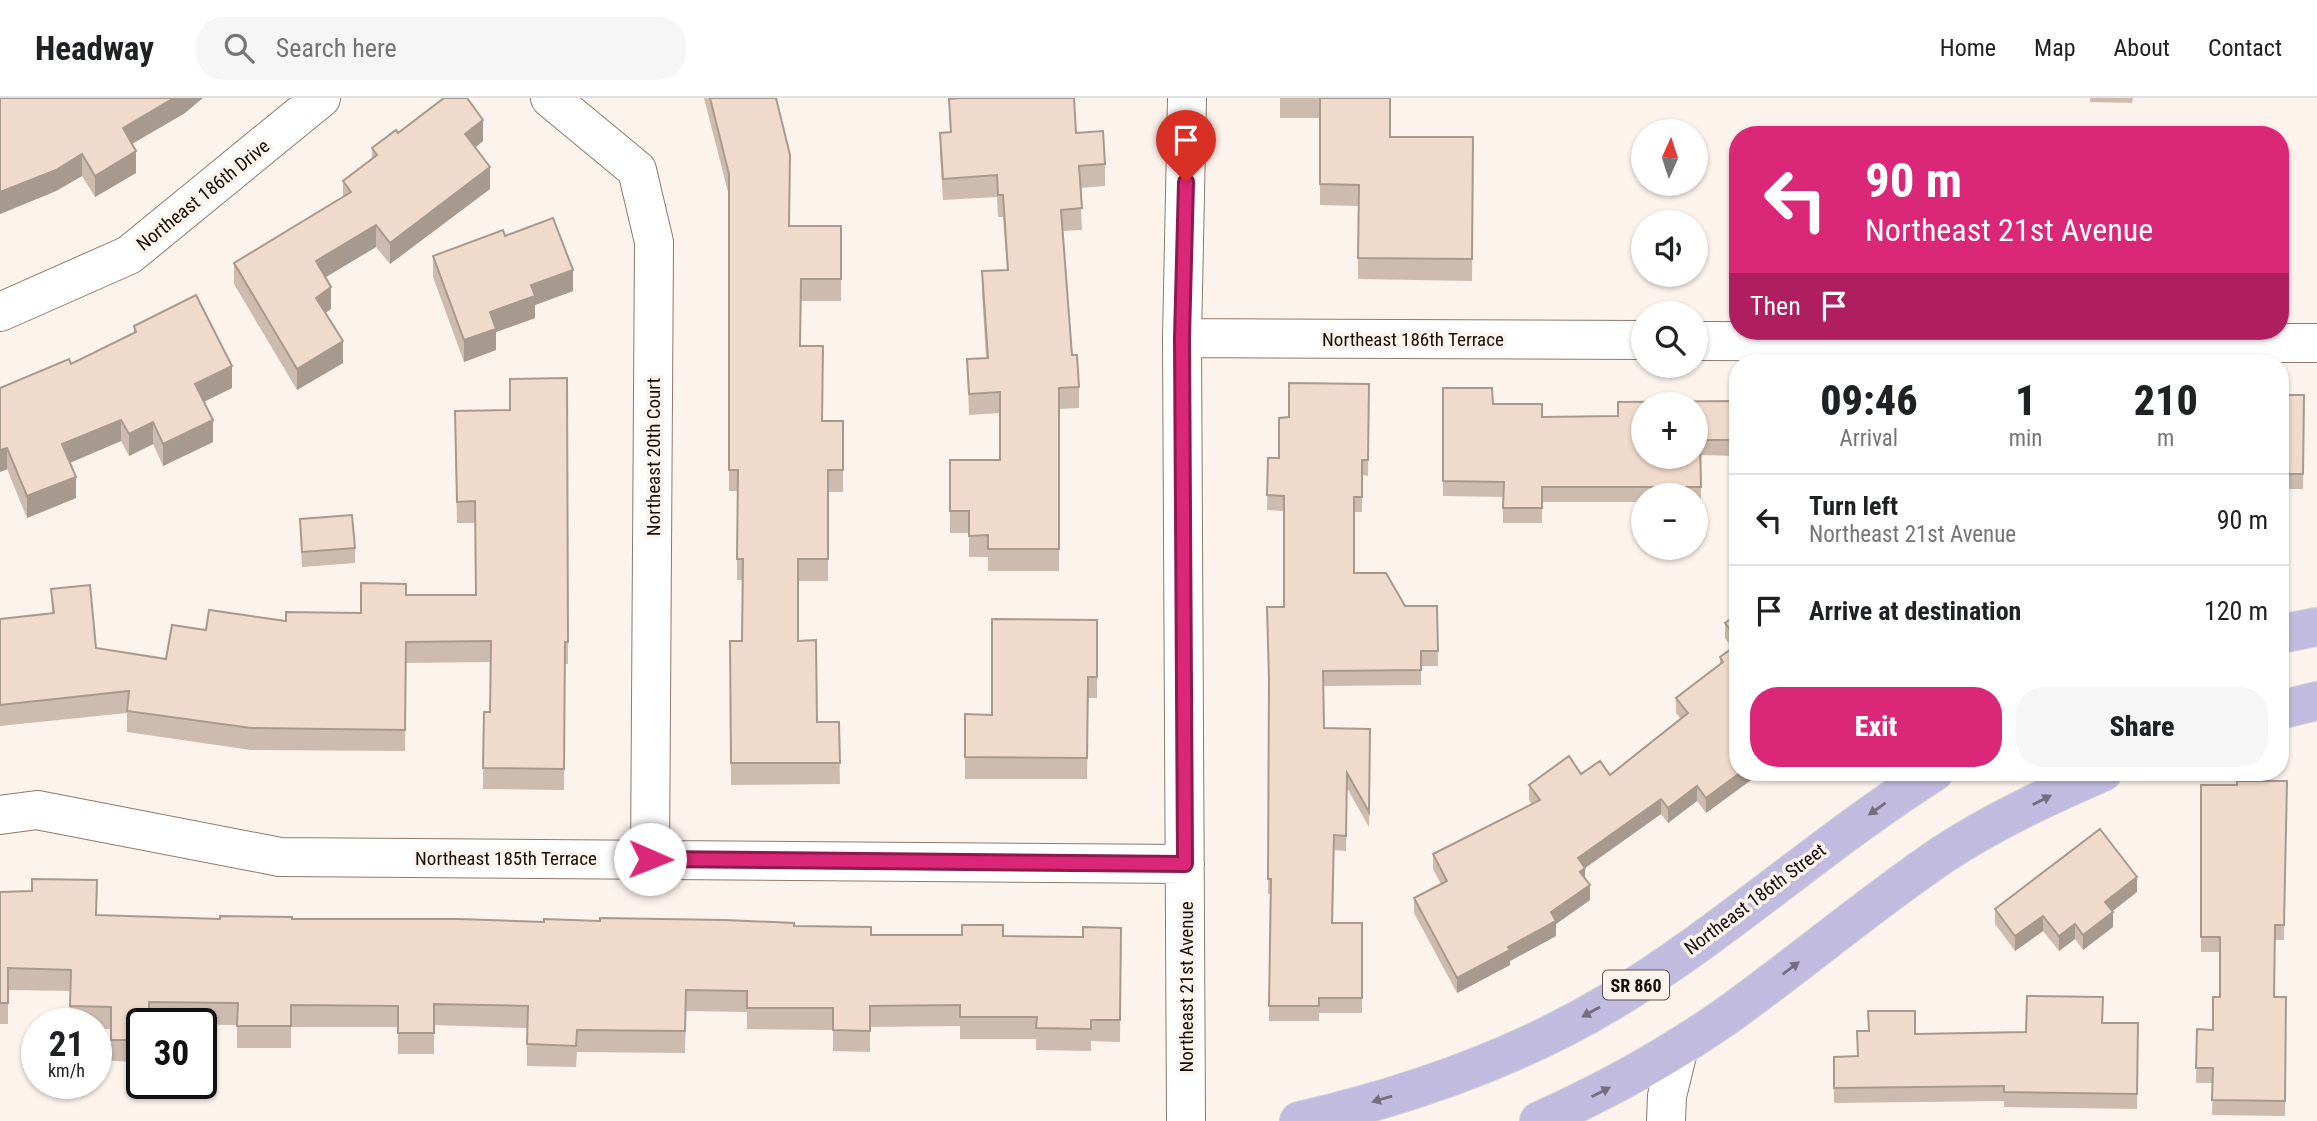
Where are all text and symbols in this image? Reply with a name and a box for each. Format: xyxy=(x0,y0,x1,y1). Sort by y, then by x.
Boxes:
search box xyxy=(196,17,686,80)
text: Headway xyxy=(35,29,154,68)
icon: search xyxy=(220,29,258,67)
text: Search here xyxy=(276,33,397,63)
text: Home xyxy=(1940,34,1996,62)
text: Map xyxy=(2034,34,2076,62)
text: About xyxy=(2114,34,2170,62)
text: Contact xyxy=(2208,34,2282,62)
pin xyxy=(1156,110,1216,182)
north arrow xyxy=(1631,119,1708,196)
map controls xyxy=(1631,119,1708,560)
icon: arrive xyxy=(1167,121,1205,159)
street label: Northeast 186th Drive xyxy=(132,134,274,256)
text: 90 m xyxy=(1865,152,1962,209)
icon: left xyxy=(1750,154,1841,245)
button: sound xyxy=(1631,210,1708,287)
text: Northeast 21st Avenue xyxy=(1865,211,2153,249)
icon: arrive xyxy=(1815,287,1853,325)
text: Then xyxy=(1750,291,1801,321)
button: search xyxy=(1631,301,1708,378)
street label: Northeast 186th Terrace xyxy=(1322,328,1504,351)
text: 09:46 xyxy=(1820,376,1917,425)
text: 1 xyxy=(2015,376,2036,425)
text: 210 xyxy=(2134,376,2198,425)
street label: Northeast 20th Court xyxy=(642,378,665,536)
button: + xyxy=(1631,392,1708,469)
text: Arrival xyxy=(1840,425,1898,452)
text: min xyxy=(2009,425,2042,452)
text: m xyxy=(2157,425,2174,452)
button: − xyxy=(1631,483,1708,560)
text: Turn left xyxy=(1809,491,1898,521)
icon: left xyxy=(1750,501,1788,539)
text: 90 m xyxy=(2217,505,2268,535)
text: Northeast 21st Avenue xyxy=(1809,521,2016,548)
icon: arrive xyxy=(1750,592,1788,630)
text: Arrive at destination xyxy=(1809,596,2021,626)
text: 120 m xyxy=(2204,596,2268,626)
button: Exit xyxy=(1750,687,2002,767)
button: Share xyxy=(2016,687,2268,767)
one-way arrow xyxy=(2032,794,2051,806)
one-way arrow xyxy=(1868,802,1886,816)
position arrow xyxy=(613,822,687,896)
street label: Northeast 186th Street xyxy=(1680,838,1830,960)
street label: Northeast 185th Terrace xyxy=(415,847,597,870)
street label: Northeast 21st Avenue xyxy=(1175,901,1198,1073)
one-way arrow xyxy=(1782,961,1800,975)
road number: SR 860 xyxy=(1603,970,1669,1000)
one-way arrow xyxy=(1582,1006,1601,1018)
speed limit sign: 30 xyxy=(126,1008,217,1099)
text: 21 xyxy=(49,1024,84,1065)
text: km/h xyxy=(48,1060,85,1081)
one-way arrow xyxy=(1591,1086,1611,1097)
one-way arrow xyxy=(1371,1095,1392,1105)

